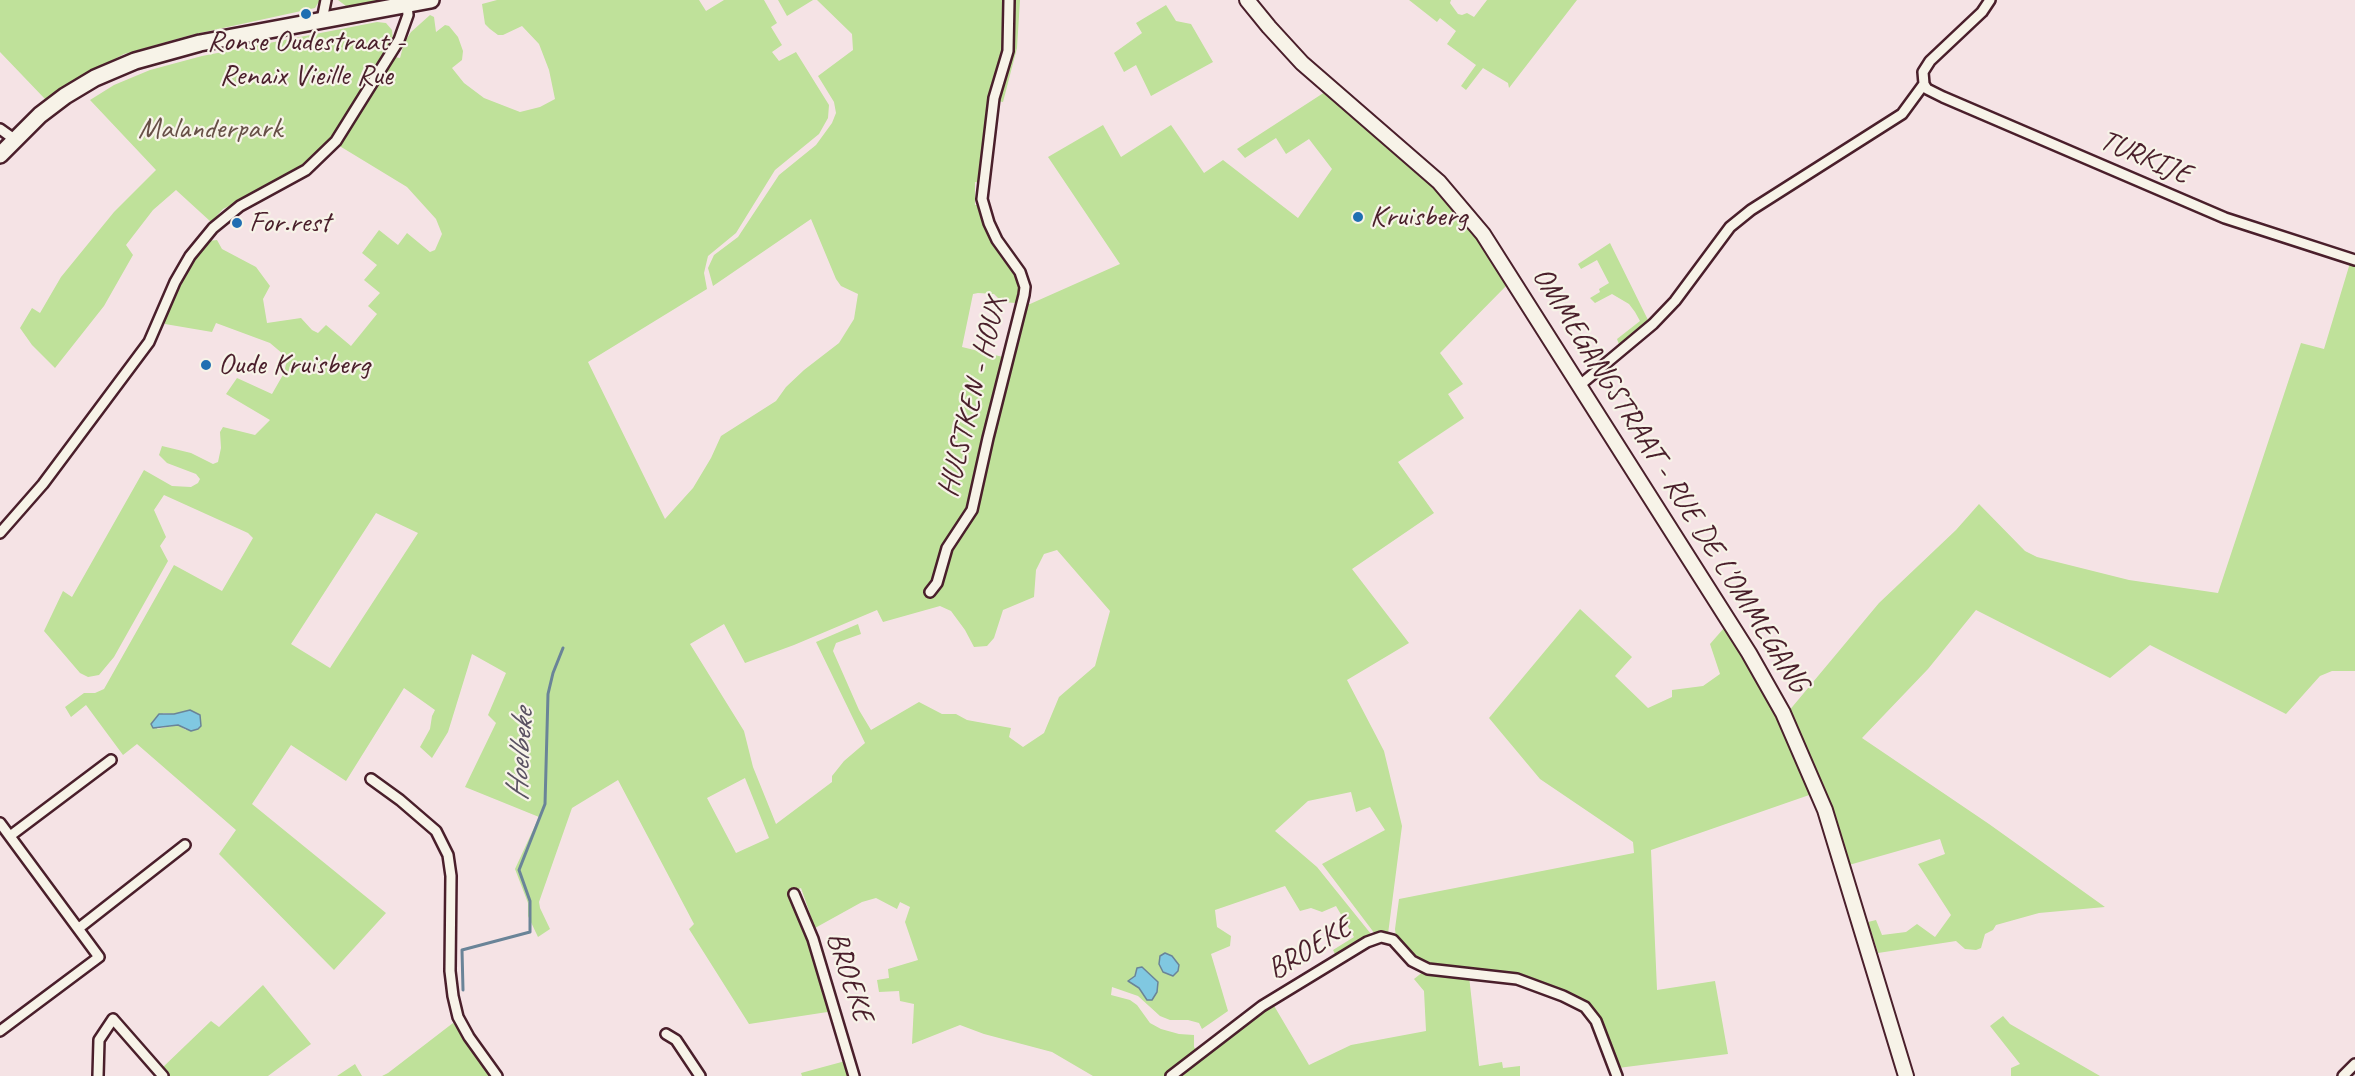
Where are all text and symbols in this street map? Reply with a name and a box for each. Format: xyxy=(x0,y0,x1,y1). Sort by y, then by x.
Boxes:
marker: Ronse Oudestraat - Renaix Vieille Rue xyxy=(299,7,313,21)
place label: Ronse Oudestraat - Renaix Vieille Rue xyxy=(207,24,405,94)
park label: Malanderpark xyxy=(138,111,282,147)
street label: TURKIJE xyxy=(2094,123,2196,193)
place label: Kruisberg xyxy=(1370,199,1467,235)
place label: For.rest xyxy=(249,205,330,241)
marker: Kruisberg xyxy=(1351,210,1365,224)
marker: For.rest xyxy=(230,216,244,230)
street label: OMMEGANGSTRAAT - RUE DE L'OMMEGANG xyxy=(1524,261,1816,699)
street label: HULSTKEN - HOUX xyxy=(931,293,1015,501)
place label: Oude Kruisberg xyxy=(218,347,370,383)
marker: Oude Kruisberg xyxy=(199,358,213,372)
water label: Hoelbeke xyxy=(499,708,543,802)
street label: BROEKE xyxy=(1261,910,1359,988)
street label: BROEKE xyxy=(818,928,880,1026)

